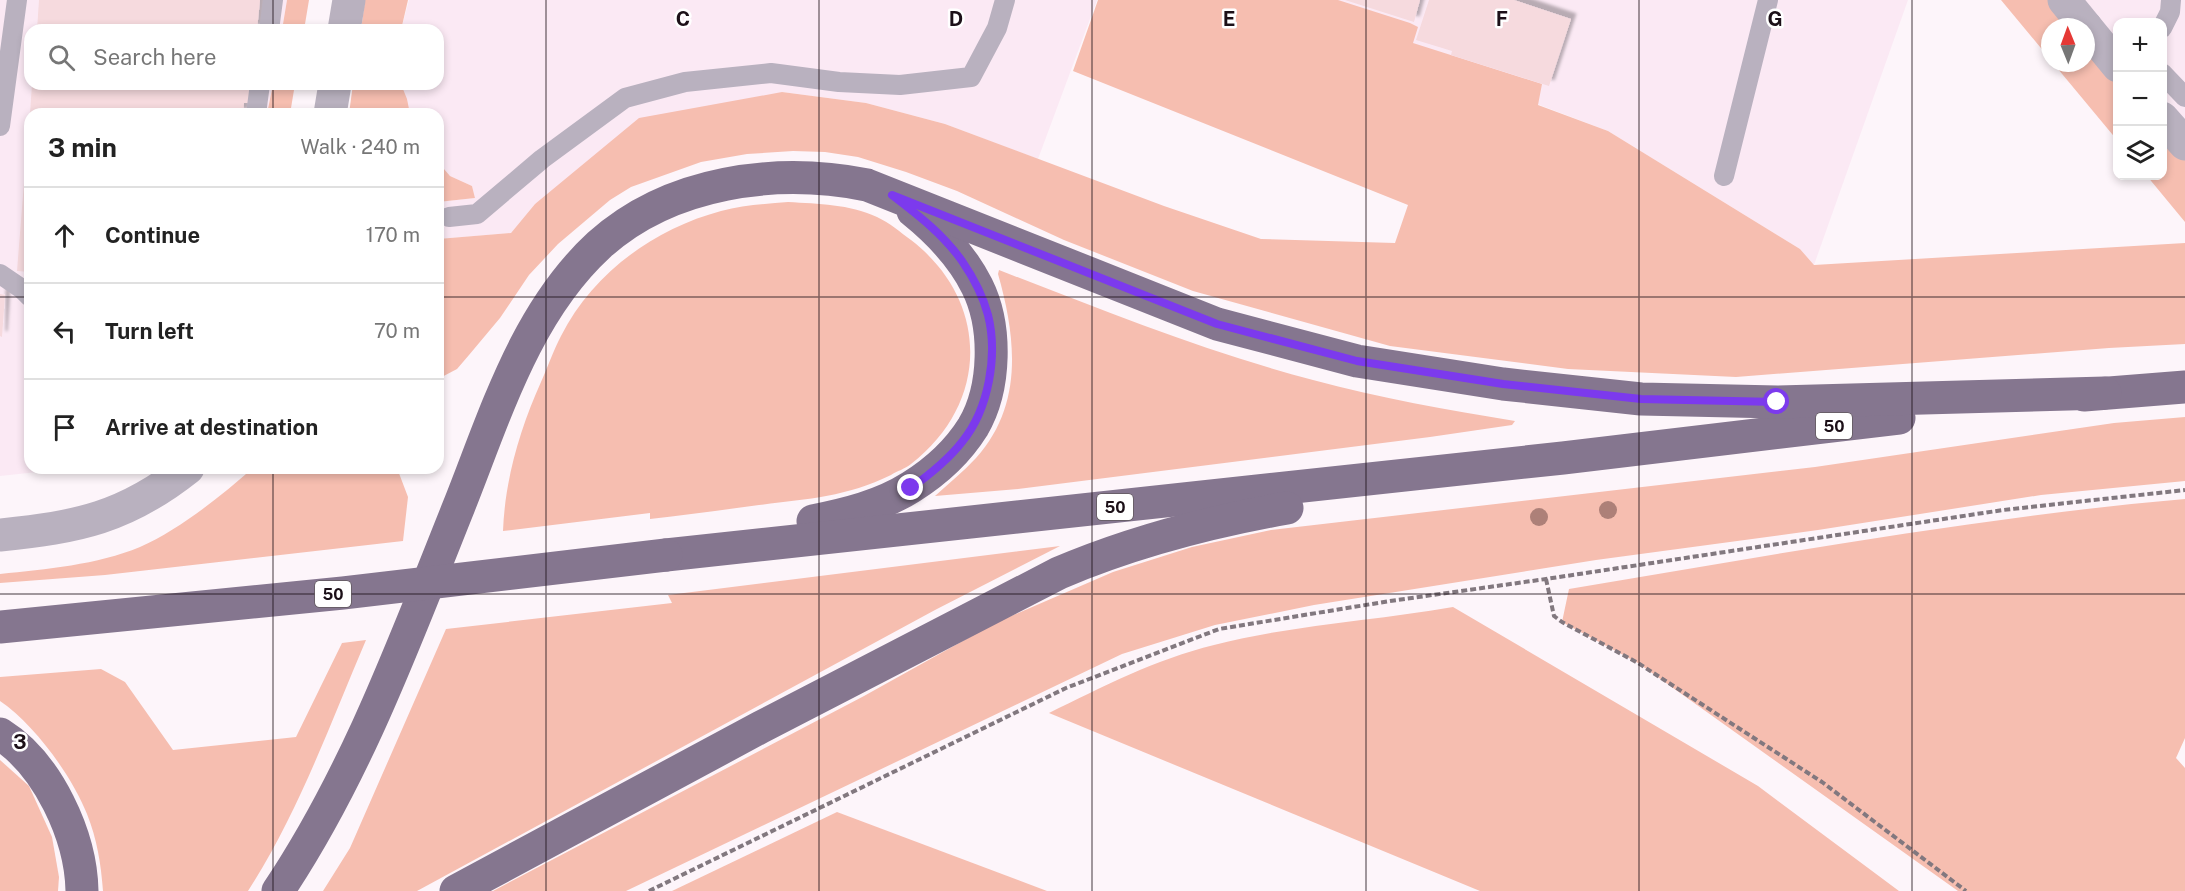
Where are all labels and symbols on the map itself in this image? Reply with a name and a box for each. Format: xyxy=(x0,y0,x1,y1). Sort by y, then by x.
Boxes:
text: C xyxy=(676,7,690,31)
text: D xyxy=(949,7,963,31)
text: E xyxy=(1223,7,1235,31)
text: F xyxy=(1496,7,1508,31)
text: G xyxy=(1767,7,1783,31)
north arrow xyxy=(2041,18,2095,72)
route start xyxy=(1763,388,1789,414)
road number: 50 xyxy=(1816,413,1852,439)
route end xyxy=(897,474,923,500)
road number: 50 xyxy=(1097,494,1133,520)
road number: 50 xyxy=(315,581,351,607)
text: 3 xyxy=(13,730,27,754)

